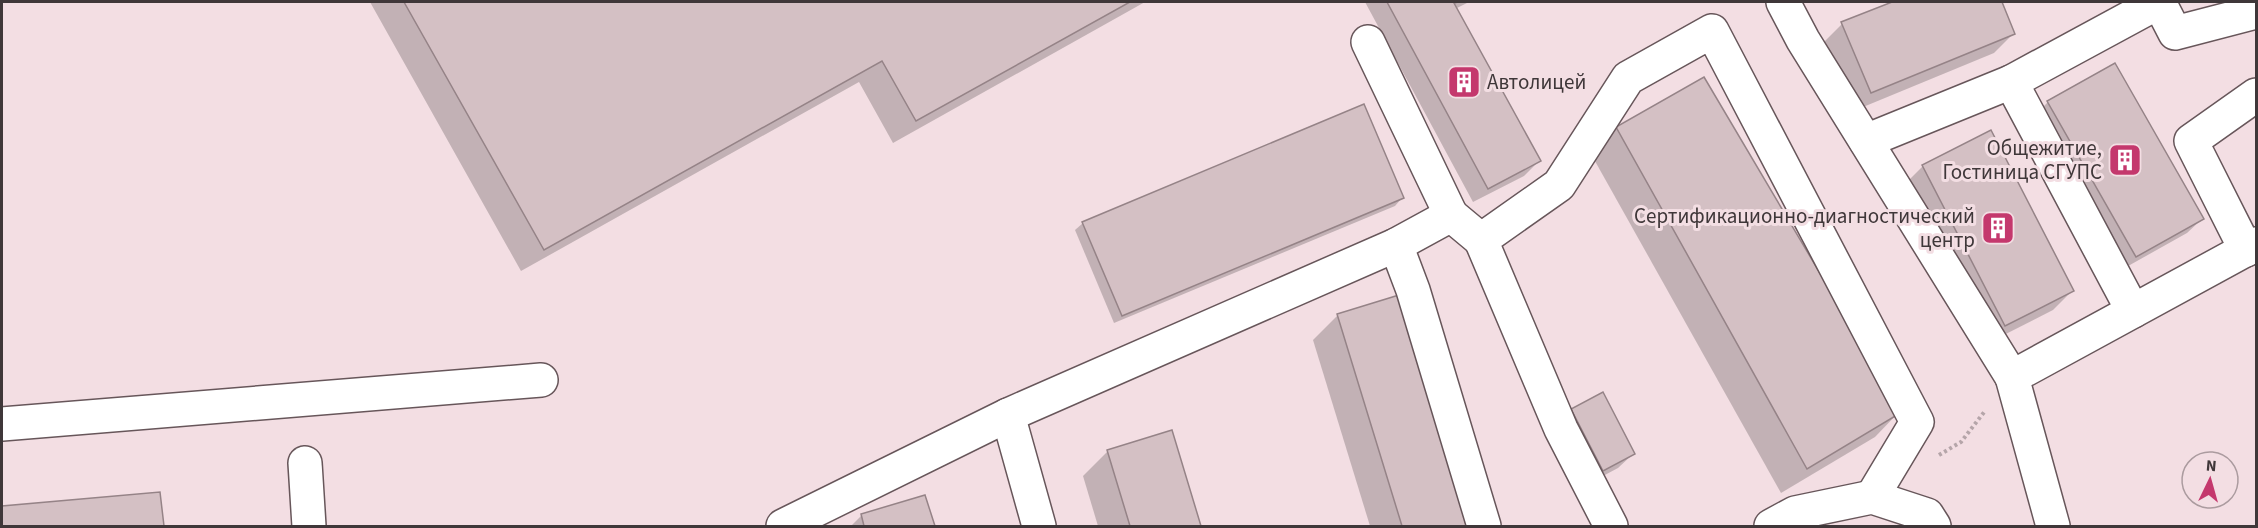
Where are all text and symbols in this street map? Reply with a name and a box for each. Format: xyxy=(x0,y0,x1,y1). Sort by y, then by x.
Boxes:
building icon: Автолицей xyxy=(1446,64,1482,100)
place label: Автолицей xyxy=(1487,67,1586,97)
place label: Общежитие, Гостиница СГУПС xyxy=(1942,133,2102,187)
building icon: Общежитие, Гостиница СГУПС xyxy=(2107,142,2143,178)
place label: Сертификационно-диагностический центр xyxy=(1634,201,1975,255)
building icon: Сертификационно-диагностический центр xyxy=(1980,210,2016,246)
north arrow xyxy=(2180,450,2240,510)
text: N xyxy=(2205,455,2217,477)

